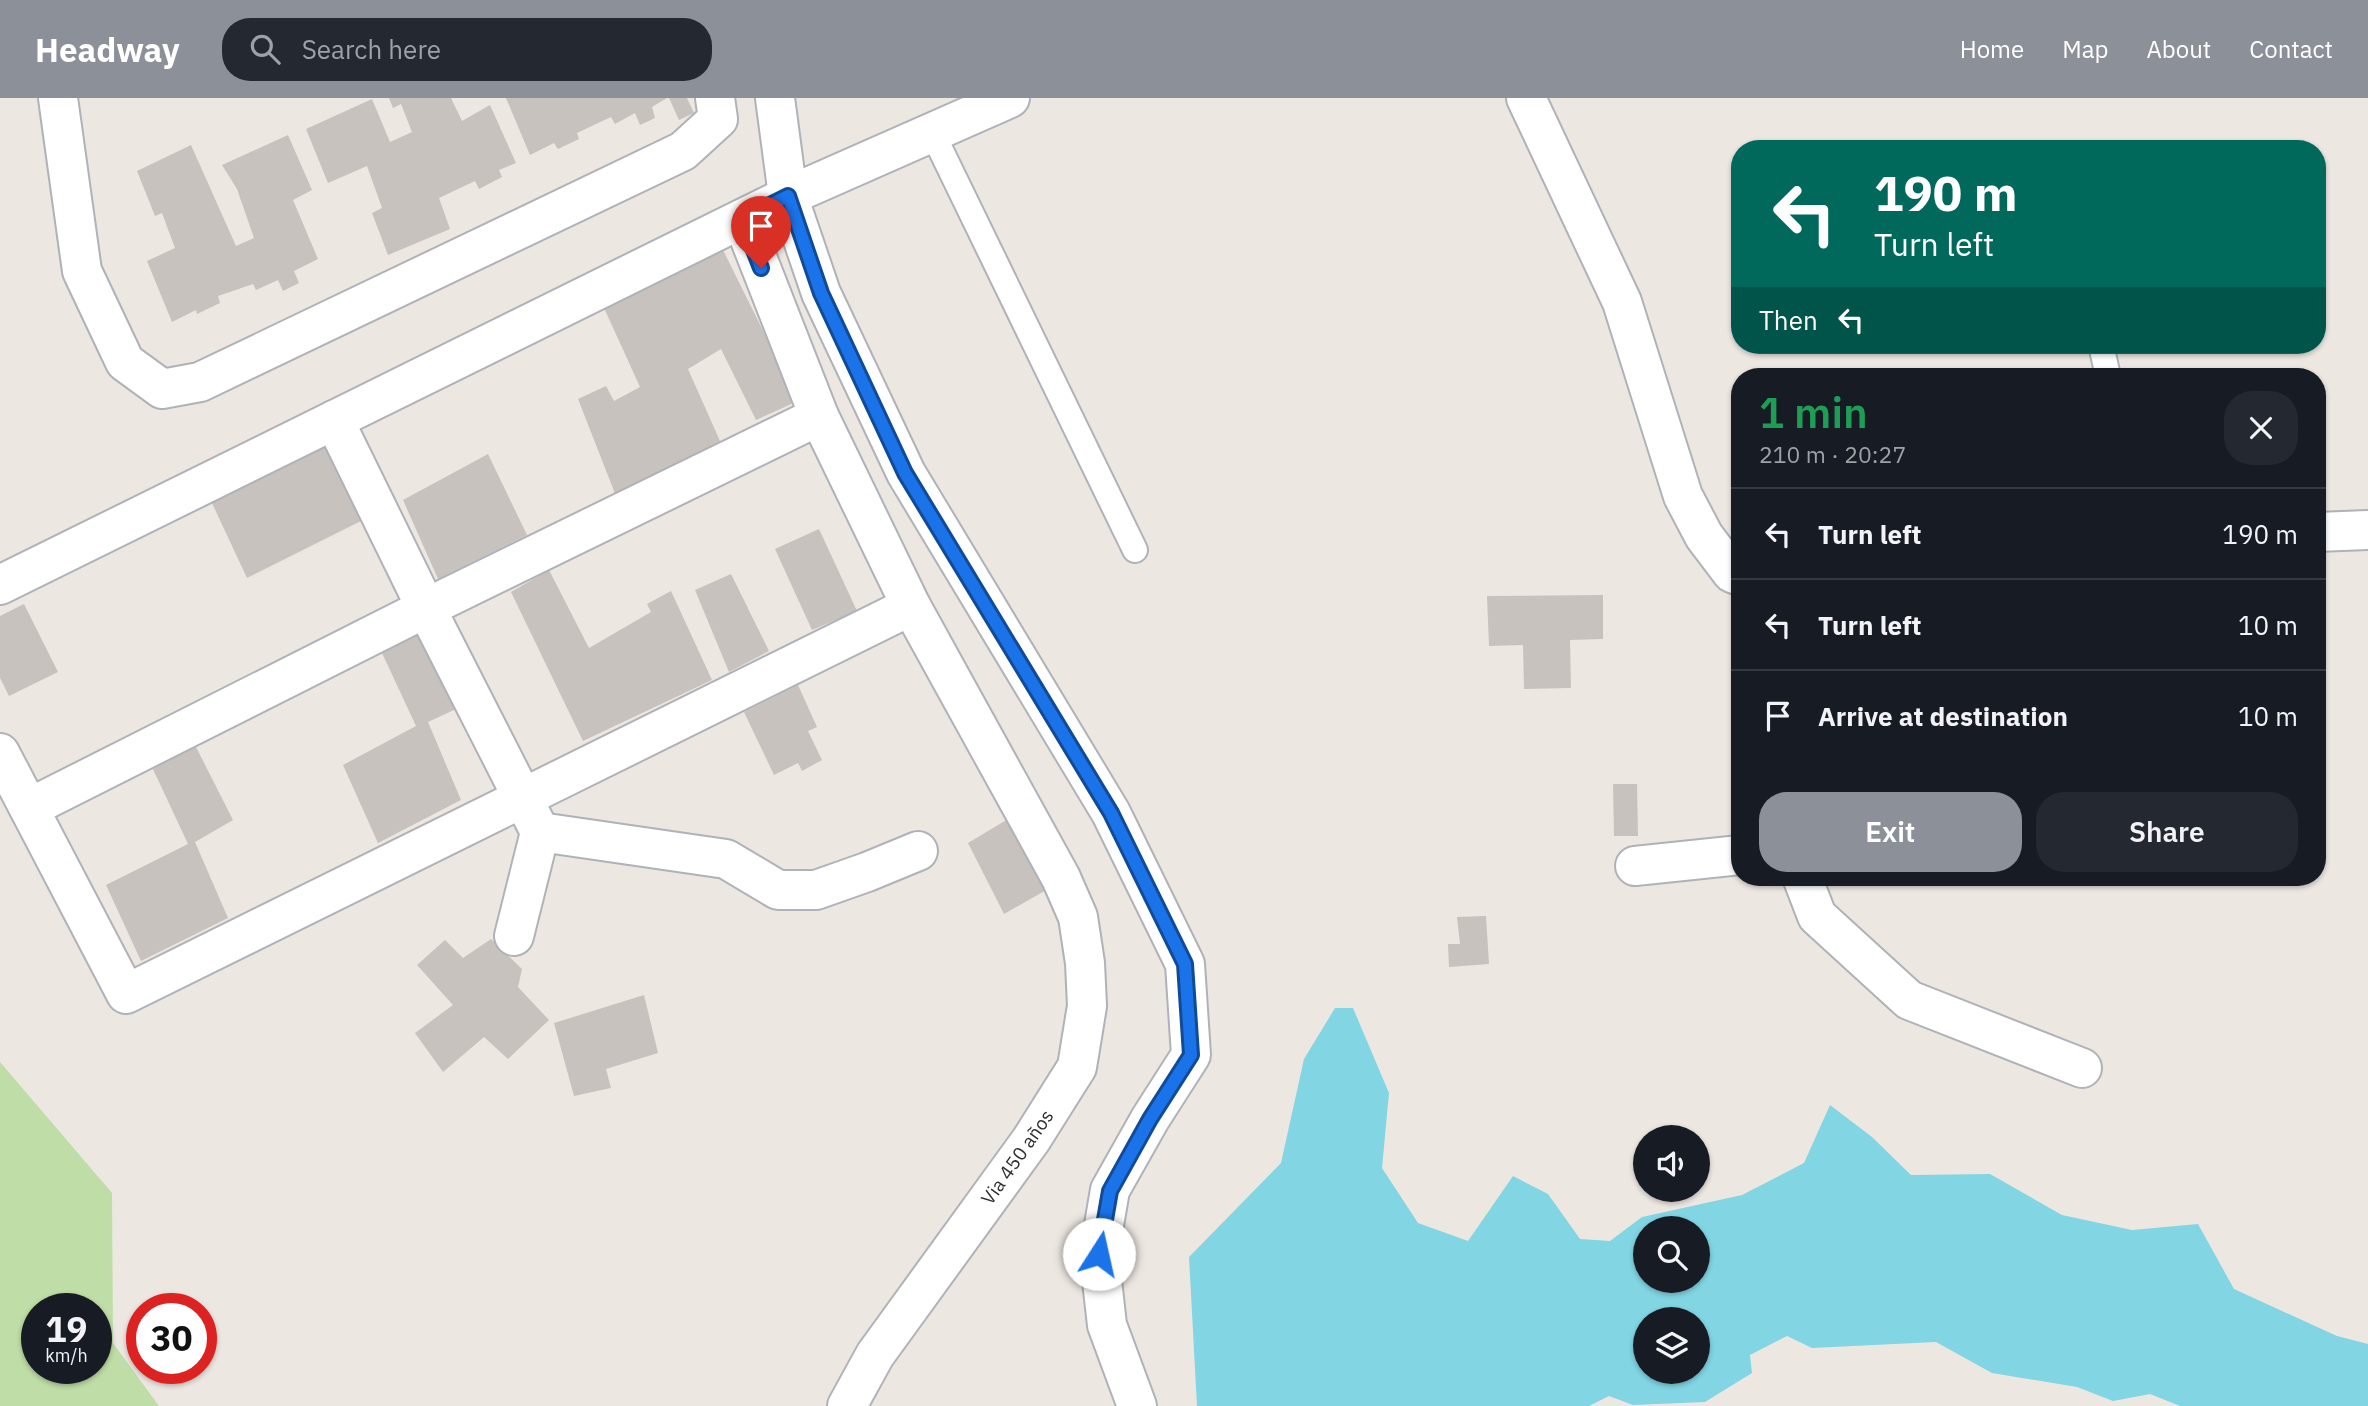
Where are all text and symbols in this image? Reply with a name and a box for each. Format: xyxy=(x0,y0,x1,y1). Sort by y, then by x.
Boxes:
search box xyxy=(222,18,712,81)
text: Headway xyxy=(35,28,180,71)
icon: search xyxy=(246,30,284,68)
text: Search here xyxy=(302,32,441,66)
text: Home xyxy=(1960,33,2024,65)
text: Map xyxy=(2062,33,2108,65)
text: About xyxy=(2146,33,2211,65)
text: Contact xyxy=(2249,33,2333,65)
text: 190 m xyxy=(1874,161,2018,224)
icon: left xyxy=(1759,168,1850,259)
pin xyxy=(731,196,791,268)
icon: arrive xyxy=(742,207,780,245)
text: Turn left xyxy=(1874,223,1994,265)
icon: left xyxy=(1832,301,1870,339)
text: Then xyxy=(1759,303,1818,337)
text: 1 min xyxy=(1759,385,1868,440)
button: close xyxy=(2224,391,2298,465)
text: 210 m · 20:27 xyxy=(1759,439,1906,469)
icon: left xyxy=(1759,515,1797,553)
text: Turn left xyxy=(1818,517,1921,551)
text: 190 m xyxy=(2222,517,2298,551)
icon: left xyxy=(1759,606,1797,644)
text: Turn left xyxy=(1818,608,1921,642)
text: 10 m xyxy=(2238,608,2298,642)
icon: arrive xyxy=(1759,697,1797,735)
text: Arrive at destination xyxy=(1818,699,2068,733)
text: 10 m xyxy=(2238,699,2298,733)
button: Exit xyxy=(1759,792,2022,872)
button: Share xyxy=(2036,792,2298,872)
street label: Via 450 años xyxy=(975,1105,1059,1209)
map controls xyxy=(1633,1125,1710,1384)
button: sound xyxy=(1633,1125,1710,1202)
button: search xyxy=(1633,1216,1710,1293)
position arrow xyxy=(1062,1217,1136,1291)
speed limit sign: 30 xyxy=(126,1293,217,1384)
text: 19 xyxy=(45,1306,88,1352)
button: layers xyxy=(1633,1307,1710,1384)
text: km/h xyxy=(45,1344,88,1367)

